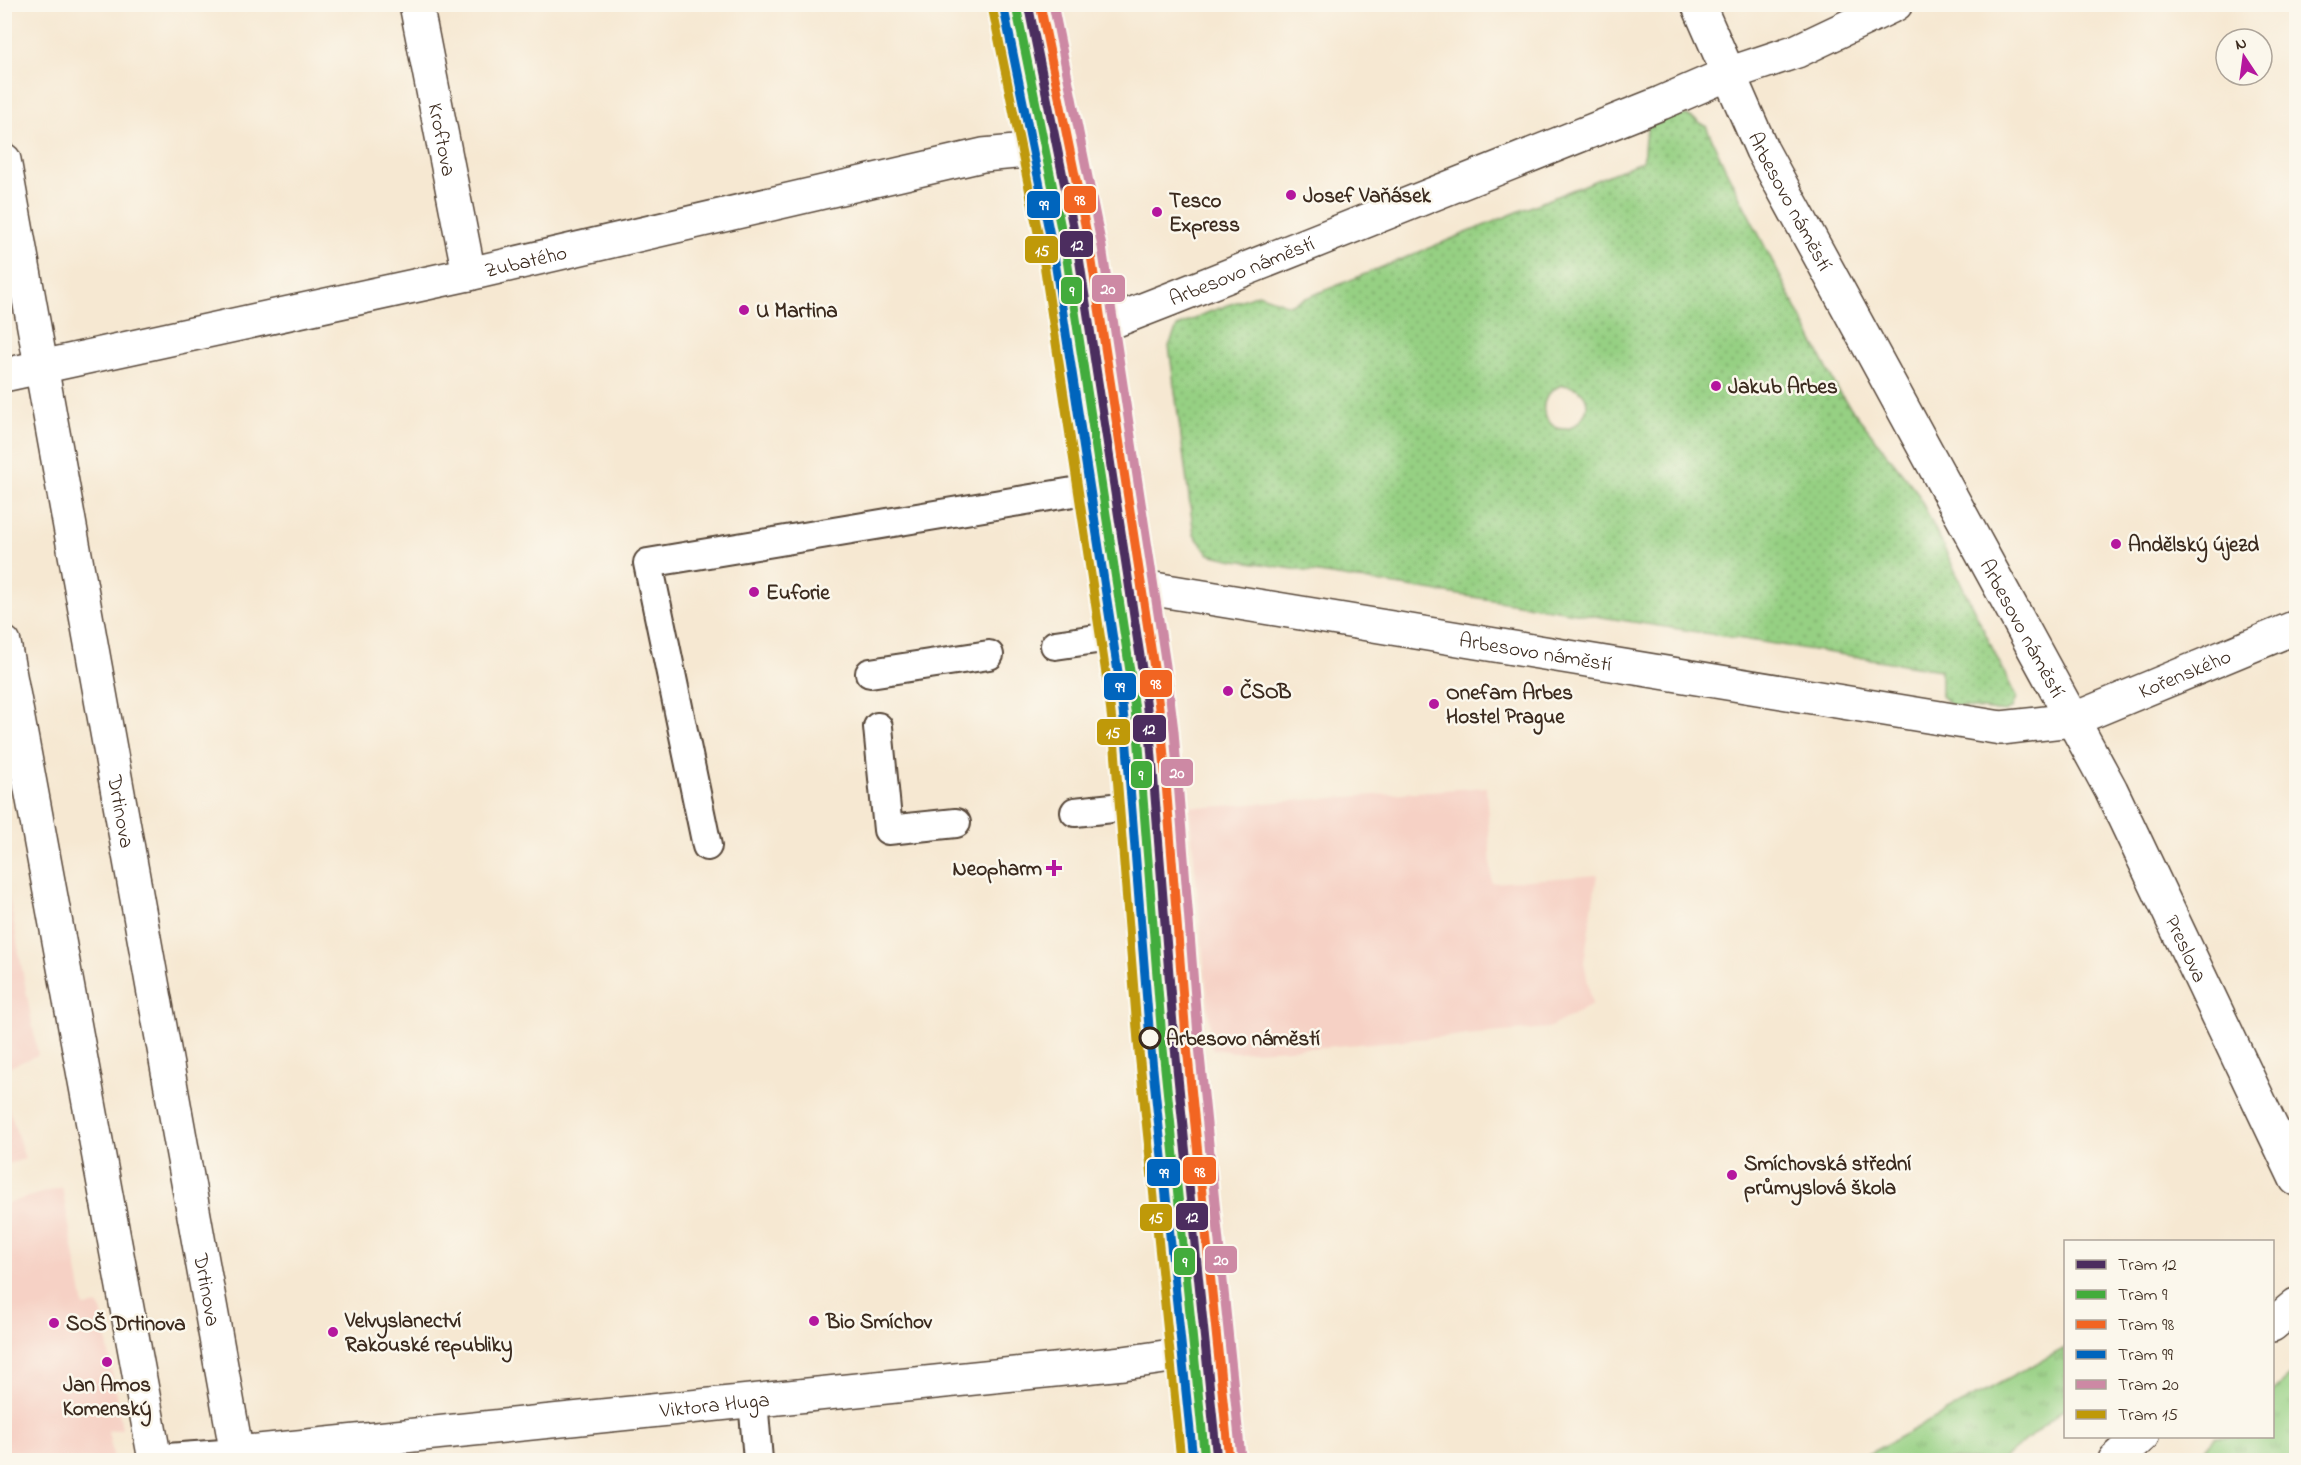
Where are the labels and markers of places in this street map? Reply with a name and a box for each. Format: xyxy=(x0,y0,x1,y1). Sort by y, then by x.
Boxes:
place label: Josef Vaňásek xyxy=(1303,182,1432,212)
place label: Tesco Express xyxy=(1169,187,1240,241)
marker: Josef Vaňásek xyxy=(1284,188,1298,202)
marker: Tesco Express xyxy=(1150,205,1164,219)
place label: U Martina xyxy=(756,297,838,327)
marker: U Martina xyxy=(737,303,751,317)
place label: Jakub Arbes xyxy=(1728,373,1838,403)
marker: Jakub Arbes xyxy=(1709,379,1723,393)
place label: Andělský újezd xyxy=(2128,531,2259,563)
marker: Andělský újezd xyxy=(2109,537,2123,551)
place label: Euforie xyxy=(766,579,830,609)
marker: Euforie xyxy=(747,585,761,599)
place label: ČSOB xyxy=(1240,678,1291,708)
place label: Onefam Arbes Hostel Prague xyxy=(1446,679,1573,735)
marker: ČSOB xyxy=(1221,684,1235,698)
marker: Onefam Arbes Hostel Prague xyxy=(1427,697,1441,711)
place label: Neopharm xyxy=(953,855,1042,885)
marker: Neopharm xyxy=(1047,861,1061,875)
place label: Arbesovo náměstí xyxy=(1166,1025,1320,1055)
marker: Arbesovo náměstí xyxy=(1139,1027,1161,1049)
place label: Smíchovská střední průmyslová škola xyxy=(1744,1150,1911,1206)
marker: Smíchovská střední průmyslová škola xyxy=(1725,1168,1739,1182)
place label: Velvyslanectví Rakouské republiky xyxy=(344,1307,513,1363)
place label: Bio Smíchov xyxy=(825,1308,933,1338)
place label: SOŠ Drtinova xyxy=(66,1310,186,1340)
marker: Bio Smíchov xyxy=(807,1314,821,1328)
marker: SOŠ Drtinova xyxy=(47,1316,61,1330)
marker: Velvyslanectví Rakouské republiky xyxy=(326,1325,340,1339)
marker: Jan Amos Komenský xyxy=(100,1355,114,1369)
place label: Jan Amos Komenský xyxy=(63,1371,152,1427)

